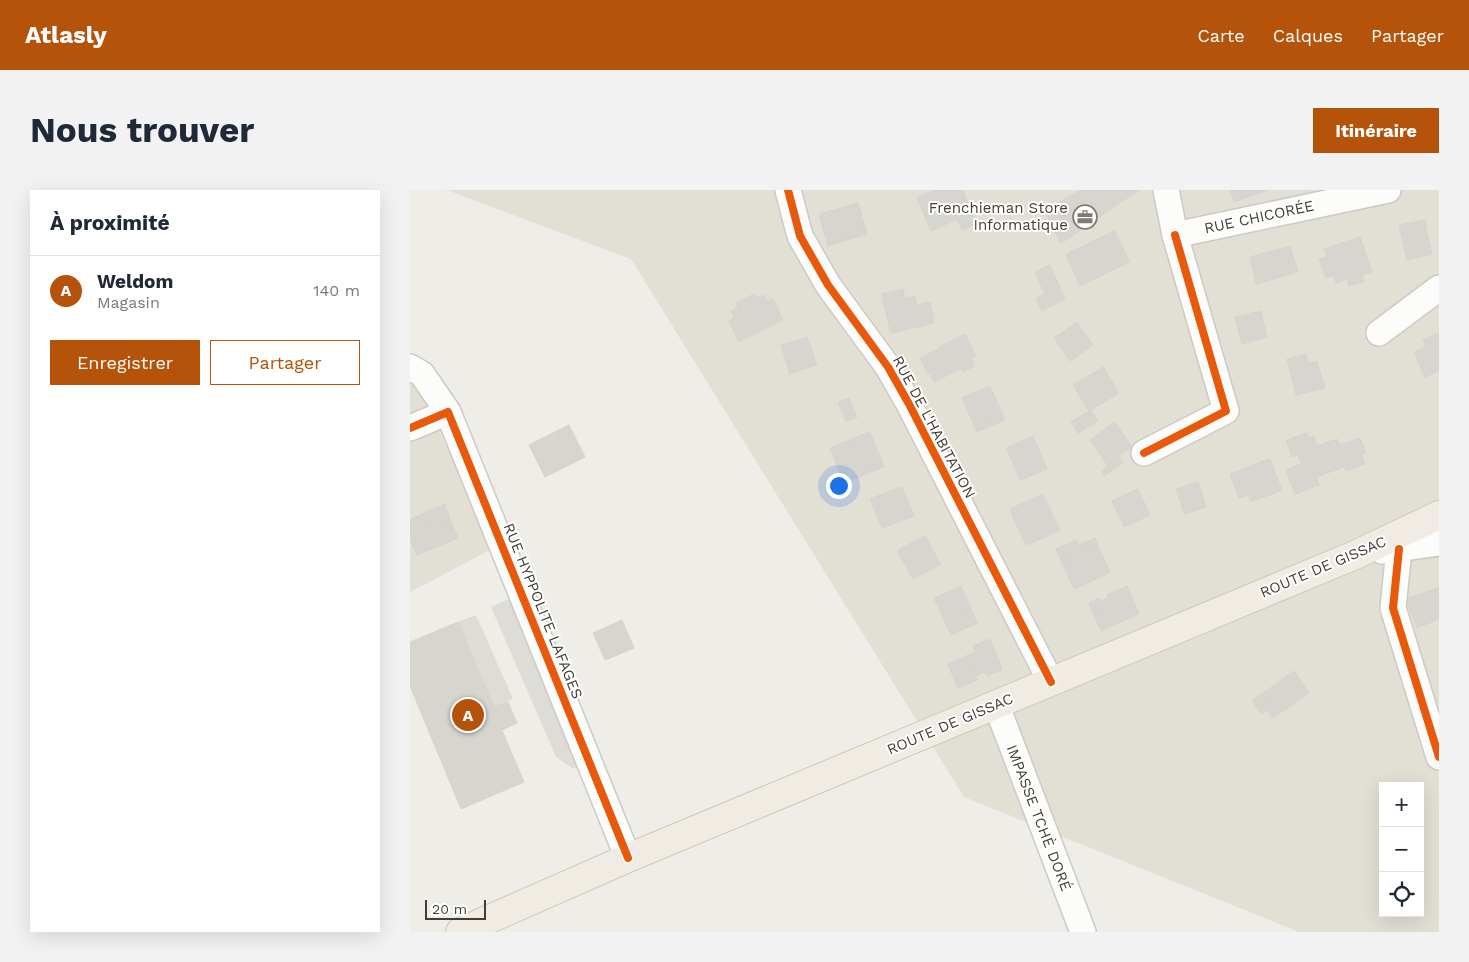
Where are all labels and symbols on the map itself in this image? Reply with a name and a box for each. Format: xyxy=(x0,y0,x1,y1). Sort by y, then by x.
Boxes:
street label: RUE CHICORÉE xyxy=(1203,197,1315,237)
place label: Frenchieman Store Informatique xyxy=(929,199,1068,234)
office icon: Frenchieman Store Informatique xyxy=(1072,204,1098,230)
street label: RUE DE L'HABITATION xyxy=(889,353,979,501)
your location xyxy=(826,473,852,499)
street label: RUE HYPPOLITE LAFAGES xyxy=(499,521,587,701)
street label: ROUTE DE GISSAC xyxy=(1257,532,1389,602)
street label: ROUTE DE GISSAC xyxy=(884,689,1016,759)
pin: A xyxy=(452,696,484,734)
street label: IMPASSE TCHÈ DORÉ xyxy=(1003,742,1075,894)
scale bar xyxy=(425,897,486,920)

